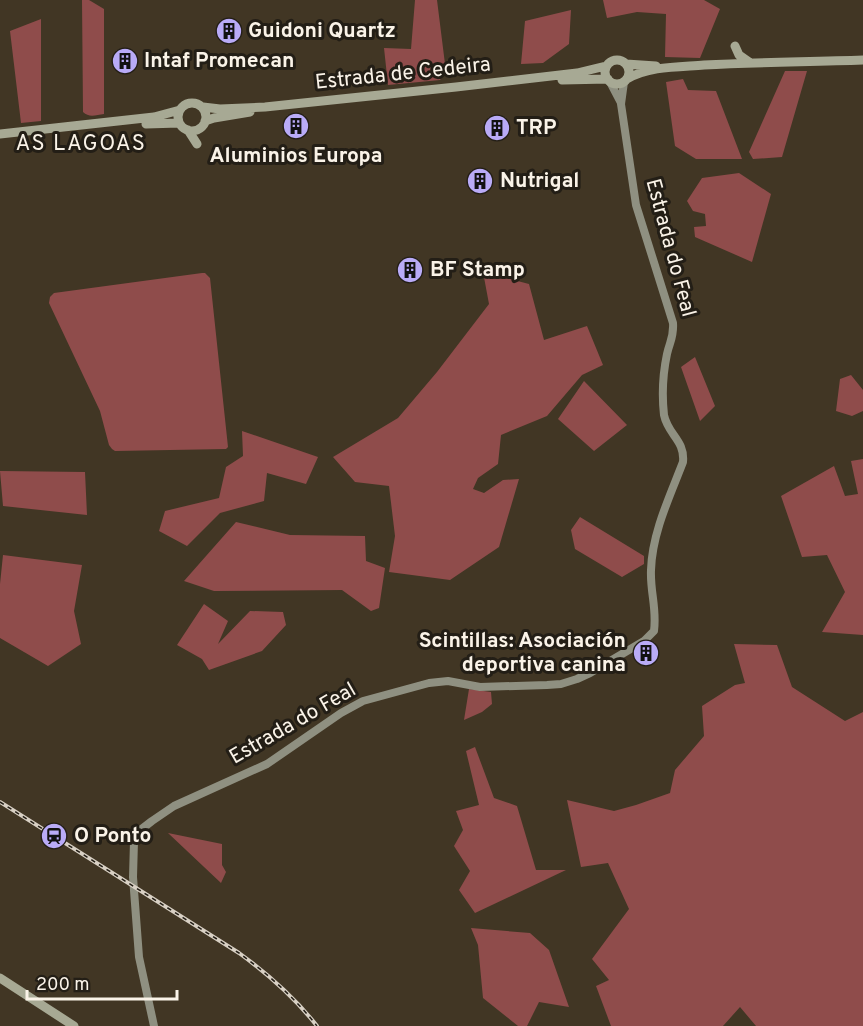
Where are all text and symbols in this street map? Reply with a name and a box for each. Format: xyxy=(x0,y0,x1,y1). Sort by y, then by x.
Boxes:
building icon: Guidoni Quartz xyxy=(214,16,244,46)
place label: Guidoni Quartz xyxy=(248,18,396,45)
building icon: Intaf Promecan xyxy=(110,46,140,76)
place label: Intaf Promecan xyxy=(144,48,294,75)
street label: Estrada de Cedeira xyxy=(314,51,492,97)
building icon: Aluminios Europa xyxy=(281,111,311,141)
building icon: TRP xyxy=(482,113,512,143)
place label: TRP xyxy=(516,115,557,142)
district label: AS LAGOAS xyxy=(16,131,146,158)
place label: Aluminios Europa xyxy=(209,143,383,170)
building icon: Nutrigal xyxy=(465,166,495,196)
place label: Nutrigal xyxy=(500,168,579,195)
street label: Estrada do Feal xyxy=(639,176,701,320)
building icon: BF Stamp xyxy=(395,255,425,285)
place label: BF Stamp xyxy=(430,257,525,284)
place label: Scintillas: Asociación deportiva canina xyxy=(419,628,626,679)
building icon: Scintillas: Asociación deportiva canina xyxy=(631,638,661,668)
street label: Estrada do Feal xyxy=(225,677,361,771)
station icon: O Ponto xyxy=(39,821,69,851)
place label: O Ponto xyxy=(74,823,151,850)
scale bar xyxy=(27,963,177,1001)
text: 200 m xyxy=(36,974,89,997)

